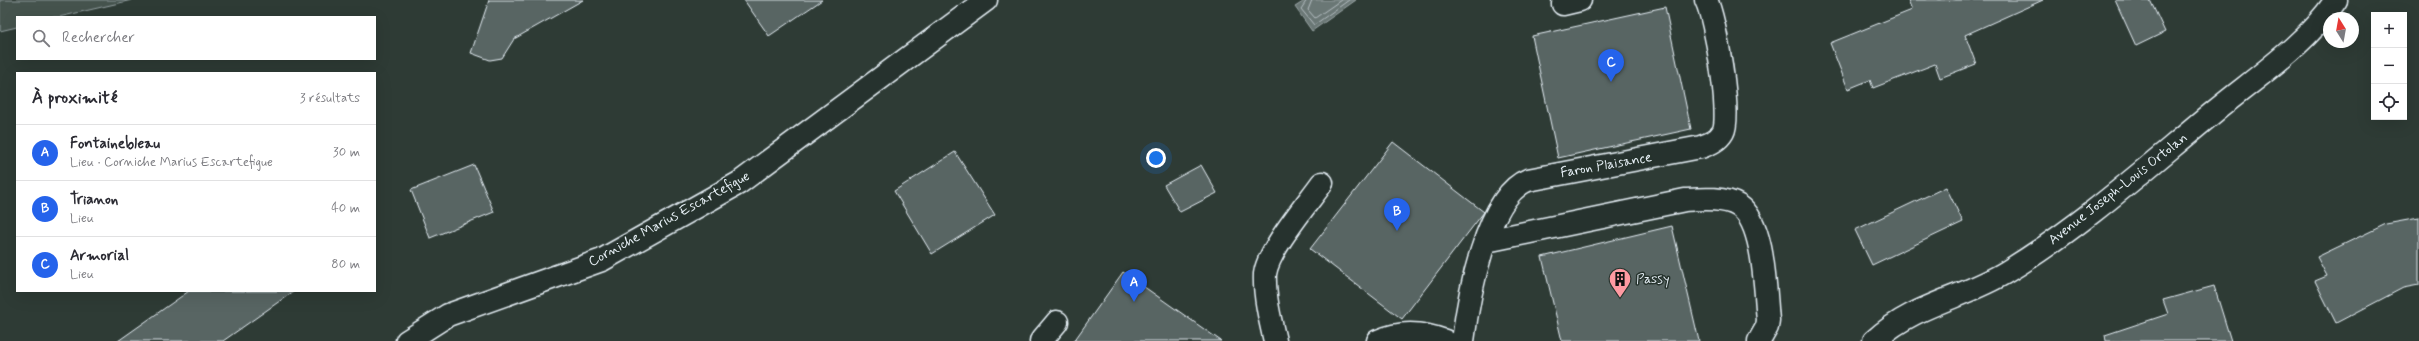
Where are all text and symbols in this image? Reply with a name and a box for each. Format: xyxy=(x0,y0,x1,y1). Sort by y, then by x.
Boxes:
north arrow xyxy=(2323,12,2359,48)
map controls xyxy=(2371,12,2407,120)
button: + xyxy=(2371,12,2407,48)
search box xyxy=(16,16,376,60)
icon: search xyxy=(30,27,52,49)
text: Rechercher xyxy=(62,28,135,48)
button: − xyxy=(2371,48,2407,84)
pin: C xyxy=(1598,49,1624,82)
button: locate xyxy=(2371,84,2407,120)
text: À proximité xyxy=(32,87,117,109)
text: 3 résultats xyxy=(300,90,360,107)
street label: Avenue Joseph-Louis Ortolan xyxy=(2045,129,2191,249)
text: Fontainebleau xyxy=(70,134,160,154)
text: A xyxy=(41,144,49,161)
text: 30 m xyxy=(333,144,360,161)
your location xyxy=(1146,148,1166,168)
street label: Faron Plaisance xyxy=(1559,148,1653,182)
text: Lieu · Corniche Marius Escartefigue xyxy=(70,154,273,171)
street label: Corniche Marius Escartefigue xyxy=(585,167,753,271)
text: Trianon xyxy=(70,190,118,210)
pin: B xyxy=(1384,198,1410,231)
text: B xyxy=(41,200,49,217)
text: 40 m xyxy=(331,200,360,217)
text: Lieu xyxy=(70,210,94,227)
text: Armorial xyxy=(70,246,129,266)
text: C xyxy=(40,256,50,273)
text: 80 m xyxy=(331,256,360,273)
text: Lieu xyxy=(70,266,94,283)
building icon: Passy xyxy=(1607,266,1633,299)
pin: A xyxy=(1121,269,1147,302)
place label: Passy xyxy=(1636,270,1670,288)

